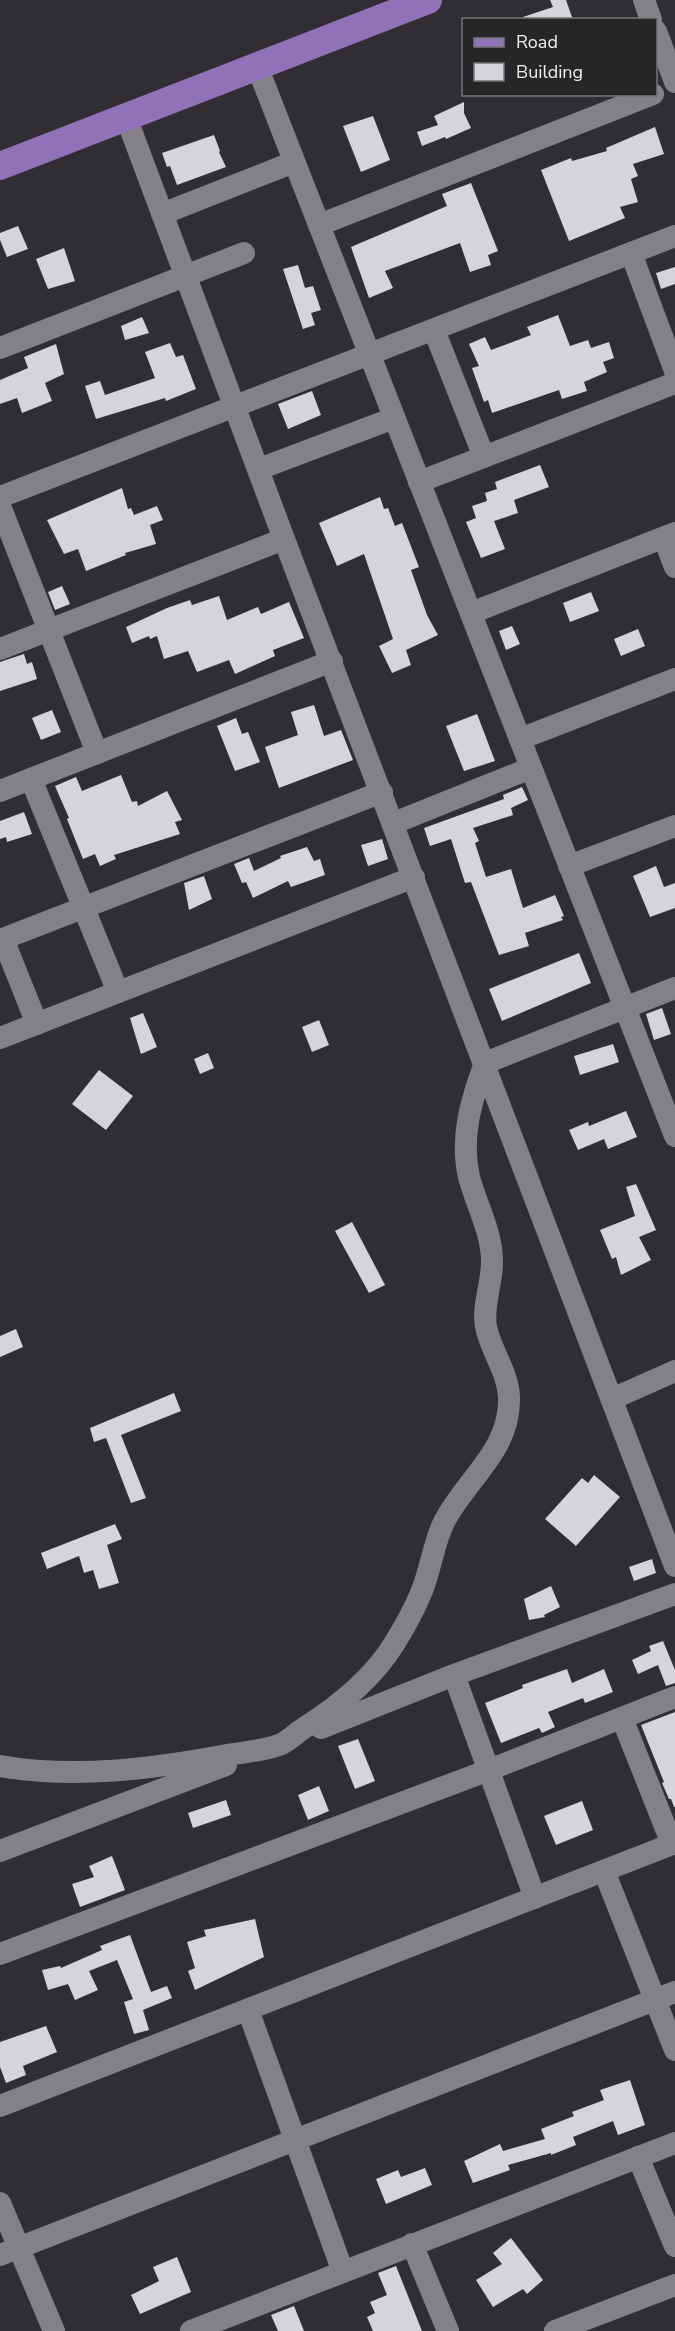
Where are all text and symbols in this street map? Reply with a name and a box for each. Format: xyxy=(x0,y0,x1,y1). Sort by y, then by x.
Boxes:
legend xyxy=(462,18,657,96)
text: Road xyxy=(516,30,558,54)
text: Building xyxy=(516,60,583,84)

